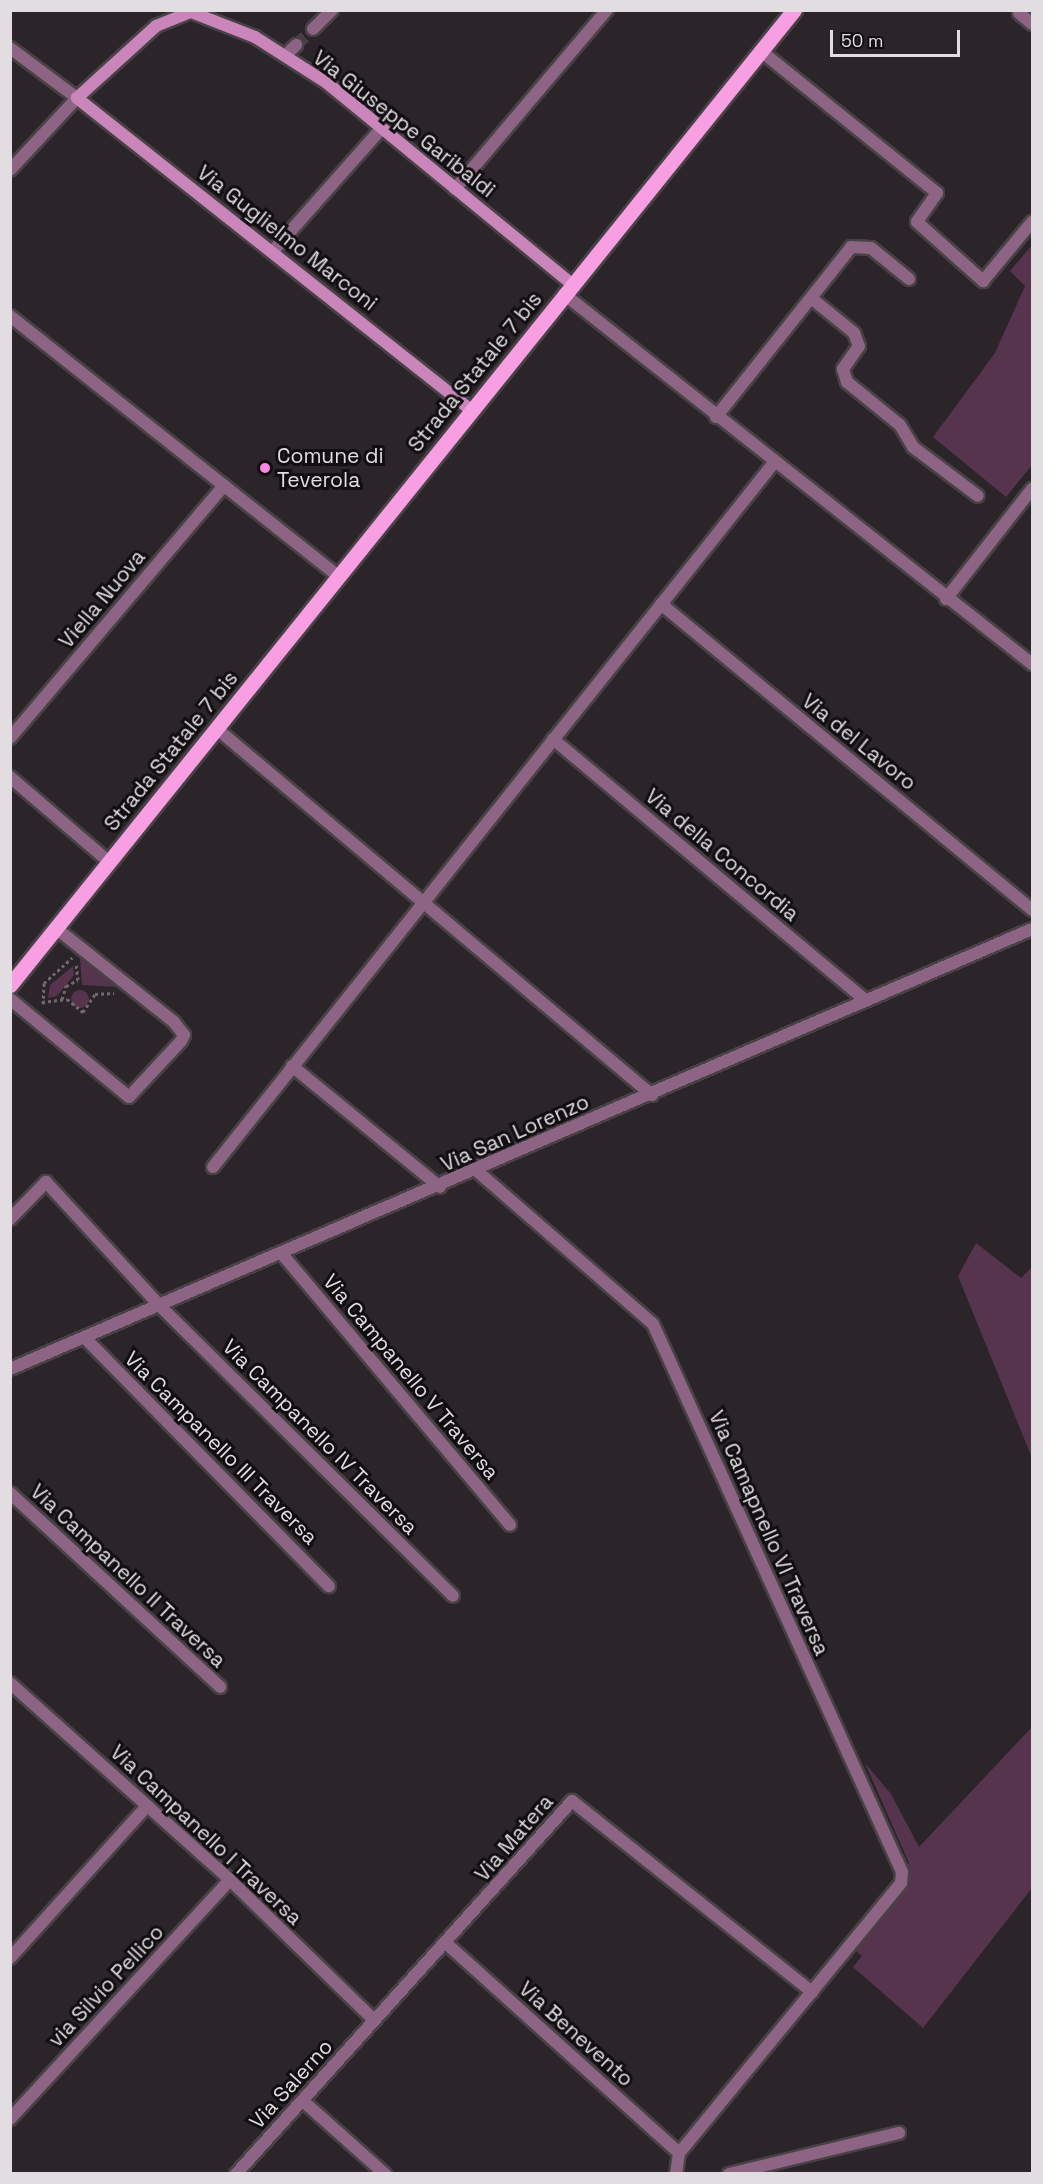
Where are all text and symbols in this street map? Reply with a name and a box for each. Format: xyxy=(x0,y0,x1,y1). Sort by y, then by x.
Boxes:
scale bar xyxy=(833,18,964,56)
text: 50 m xyxy=(841,29,883,52)
street label: Via Giuseppe Garibaldi xyxy=(308,45,500,203)
street label: Via Guglielmo Marconi xyxy=(192,160,382,316)
street label: Strada Statale 7 bis xyxy=(403,287,547,457)
place label: Comune di Teverola xyxy=(277,443,384,493)
marker: Comune di Teverola xyxy=(258,461,272,475)
street label: Viella Nuova xyxy=(54,545,150,653)
street label: Strada Statale 7 bis xyxy=(99,666,243,836)
street label: Via del Lavoro xyxy=(797,688,921,796)
street label: Via della Concordia xyxy=(640,783,804,927)
street label: Via San Lorenzo xyxy=(437,1089,593,1177)
street label: Via Campanello V Traversa xyxy=(317,1269,505,1485)
street label: Via Campanello IV Traversa xyxy=(217,1334,423,1540)
street label: Via Campanello III Traversa xyxy=(119,1346,323,1550)
street label: Via Camapnello VI Traversa xyxy=(703,1406,835,1660)
street label: Via Campanello II Traversa xyxy=(25,1479,231,1673)
street label: Via Campanello I Traversa xyxy=(105,1739,307,1931)
street label: Via Matera xyxy=(470,1790,558,1886)
street label: via Silvio Pellico xyxy=(43,1920,169,2052)
street label: Via Benevento xyxy=(514,1976,638,2092)
street label: Via Salerno xyxy=(244,2034,338,2134)

